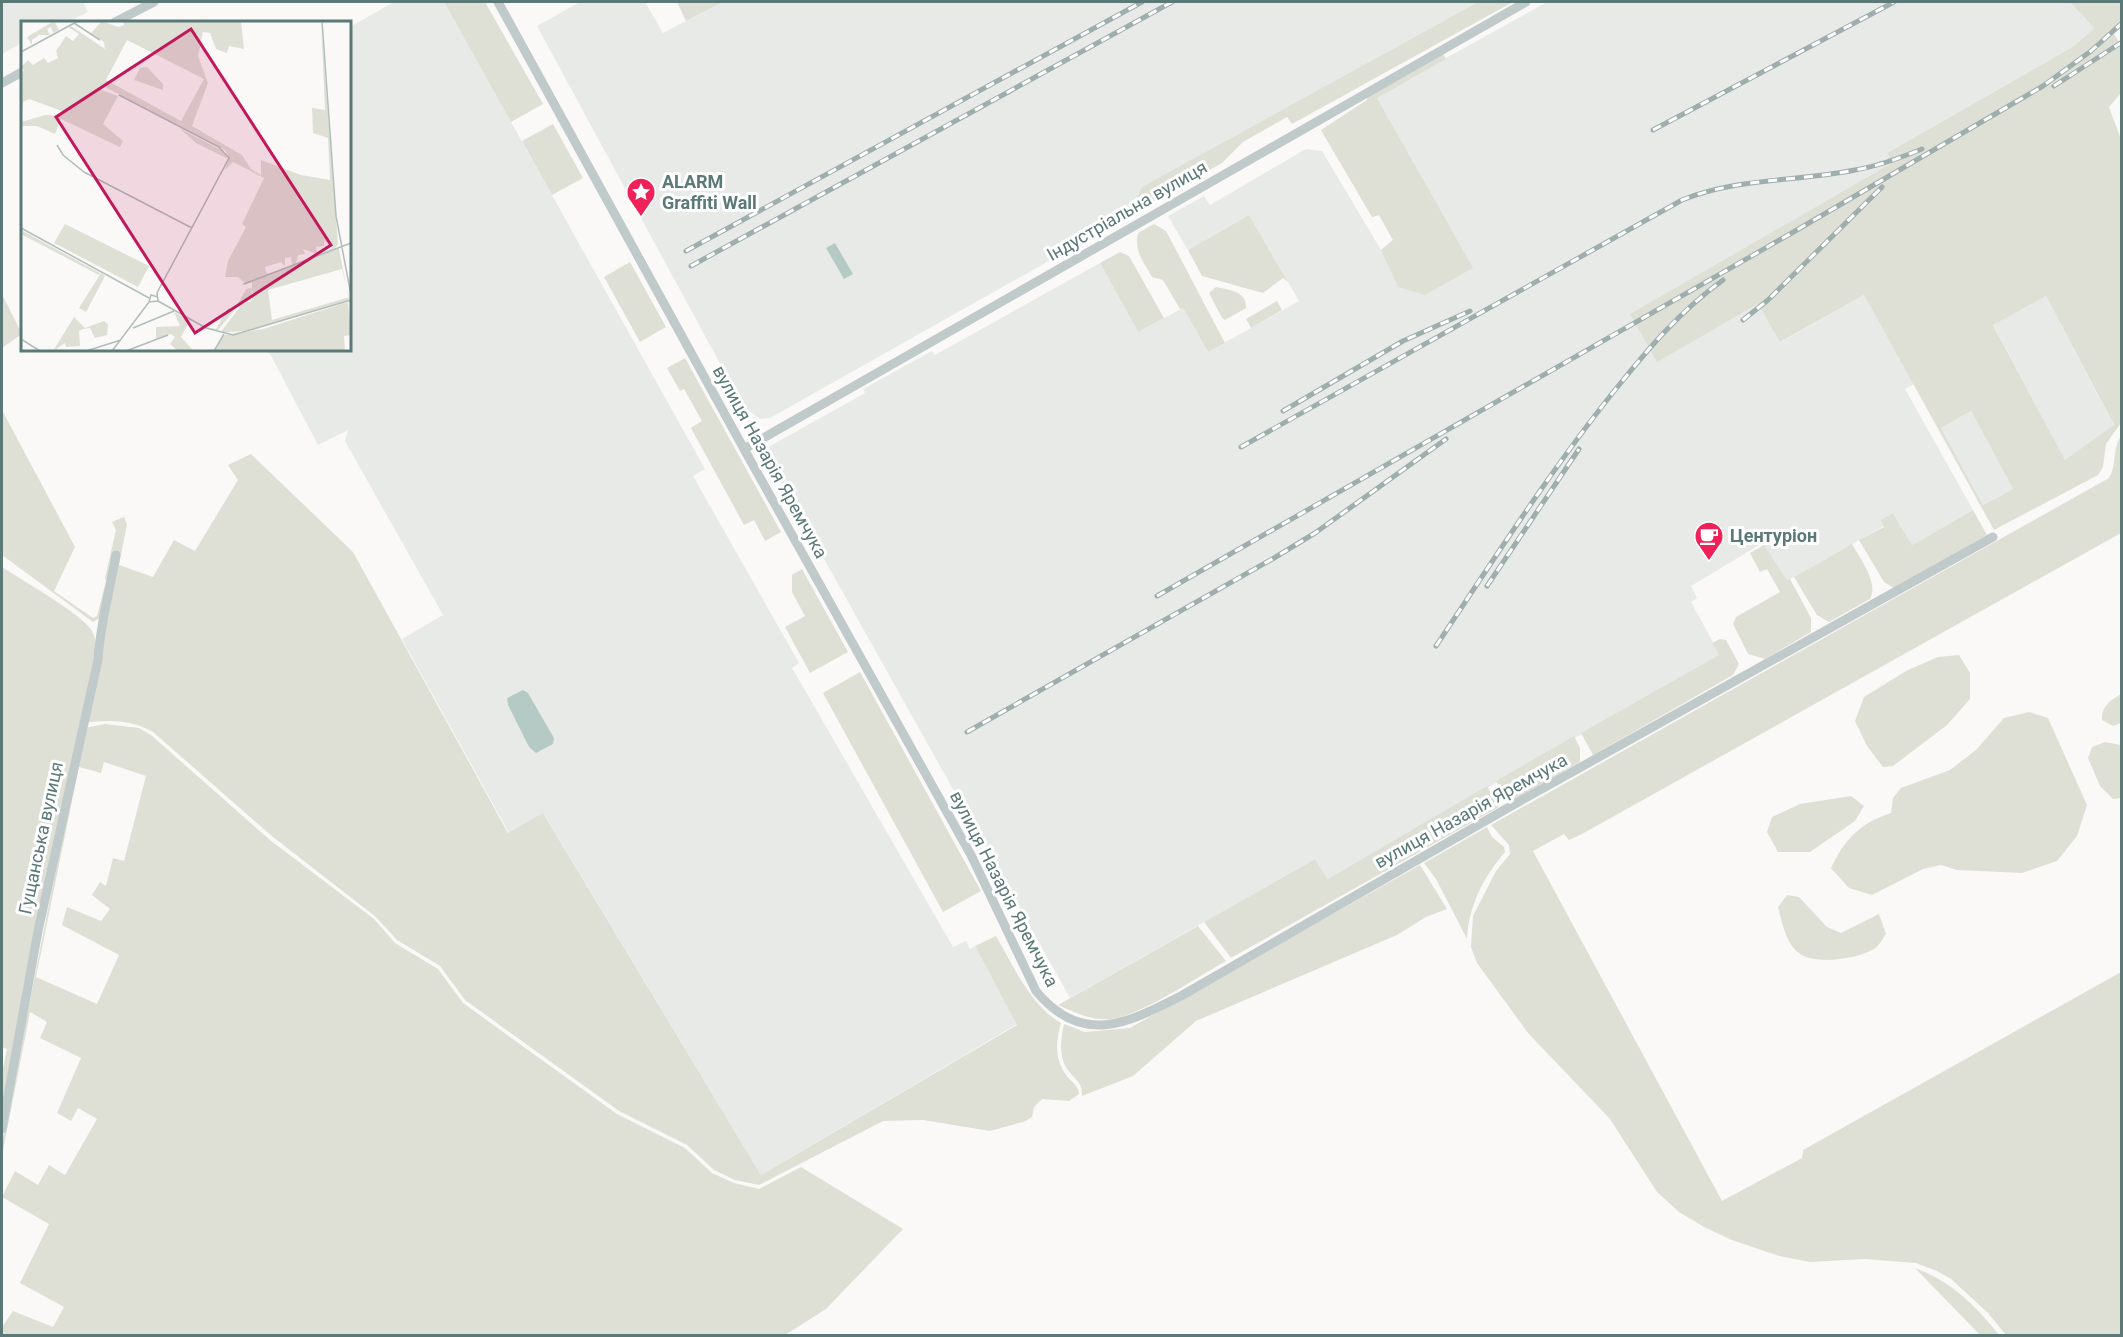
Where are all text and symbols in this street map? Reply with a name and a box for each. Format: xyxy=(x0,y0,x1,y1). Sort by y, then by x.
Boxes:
inset map xyxy=(21,21,351,351)
street label: Індустріальна вулиця xyxy=(1043,156,1211,265)
place label: ALARM Graffiti Wall xyxy=(662,171,757,213)
place icon: ALARM Graffiti Wall xyxy=(625,176,657,218)
street label: вулиця Назарія Яремчука xyxy=(709,362,832,562)
cafe icon: Центуріон xyxy=(1693,520,1725,562)
place label: Центуріон xyxy=(1730,525,1817,546)
street label: вулиця Назарія Яремчука xyxy=(1371,749,1571,872)
street label: Гущанська вулиця xyxy=(14,760,67,916)
street label: вулиця Назарія Яремчука xyxy=(946,787,1063,990)

